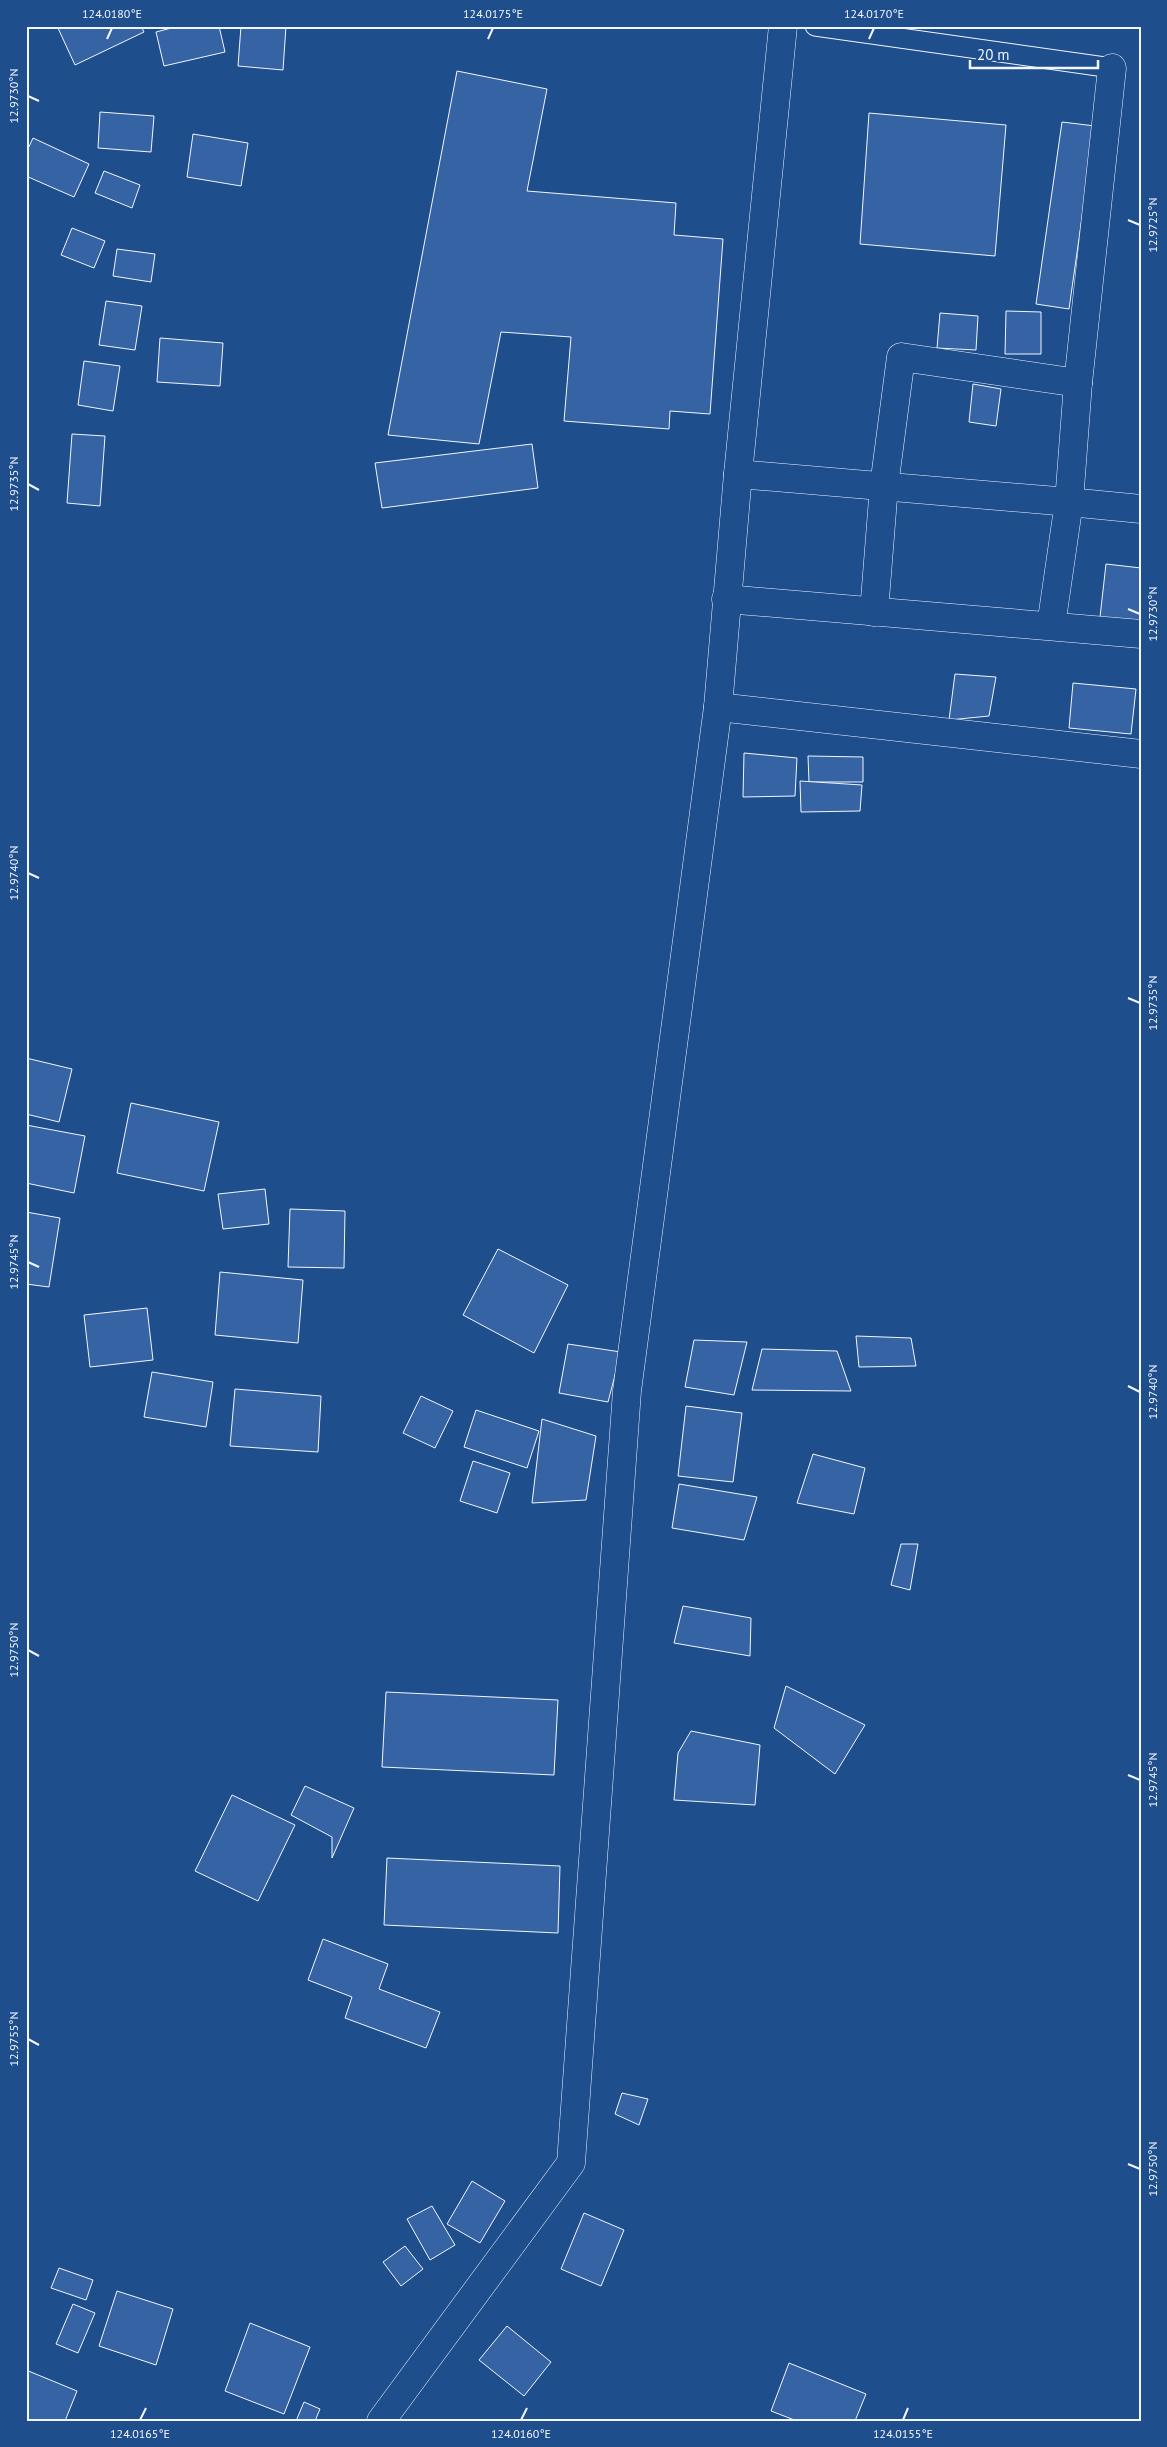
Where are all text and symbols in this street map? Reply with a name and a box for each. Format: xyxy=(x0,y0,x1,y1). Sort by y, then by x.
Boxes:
text: 124.0180°E xyxy=(82,6,142,21)
text: 124.0175°E xyxy=(463,6,523,21)
text: 124.0170°E xyxy=(844,6,904,21)
scale bar xyxy=(970,38,1097,70)
text: 20 m xyxy=(977,45,1010,64)
text: 12.9730°N xyxy=(6,69,21,123)
text: 12.9725°N xyxy=(1145,198,1160,252)
text: 12.9735°N xyxy=(6,457,21,511)
text: 12.9730°N xyxy=(1145,587,1160,641)
text: 12.9740°N xyxy=(6,846,21,900)
text: 12.9735°N xyxy=(1145,976,1160,1030)
text: 12.9745°N xyxy=(6,1235,21,1289)
text: 12.9740°N xyxy=(1145,1365,1160,1419)
text: 12.9750°N xyxy=(6,1623,21,1677)
text: 12.9745°N xyxy=(1145,1753,1160,1807)
text: 12.9755°N xyxy=(6,2012,21,2066)
text: 12.9750°N xyxy=(1145,2142,1160,2196)
text: 124.0165°E xyxy=(110,2426,170,2441)
text: 124.0160°E xyxy=(491,2426,551,2441)
text: 124.0155°E xyxy=(873,2426,933,2441)

